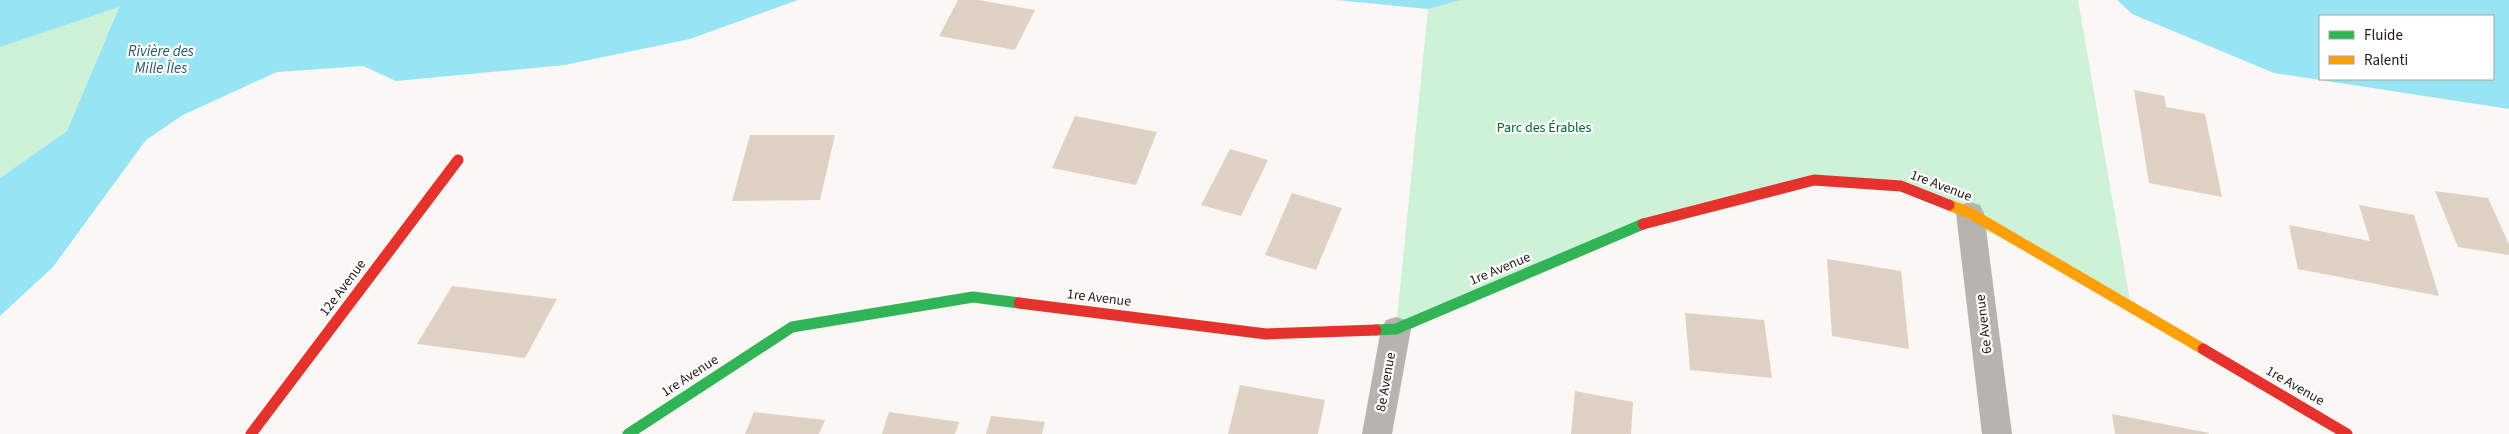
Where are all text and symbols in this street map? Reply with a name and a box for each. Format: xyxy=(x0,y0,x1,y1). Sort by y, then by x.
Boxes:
legend xyxy=(2319,15,2494,80)
text: Fluide xyxy=(2364,25,2403,46)
water label: Rivière des Mille Îles xyxy=(128,41,194,79)
text: Ralenti xyxy=(2364,50,2408,71)
park label: Parc des Érables xyxy=(1497,118,1592,138)
street label: 1re Avenue xyxy=(1907,165,1975,207)
street label: 1re Avenue xyxy=(1466,247,1534,291)
street label: 12e Avenue xyxy=(315,255,371,321)
street label: 1re Avenue xyxy=(1066,284,1132,312)
street label: 6e Avenue xyxy=(1970,293,1998,355)
street label: 1re Avenue xyxy=(657,350,723,402)
street label: 8e Avenue xyxy=(1371,351,1401,413)
street label: 1re Avenue xyxy=(2262,361,2328,411)

